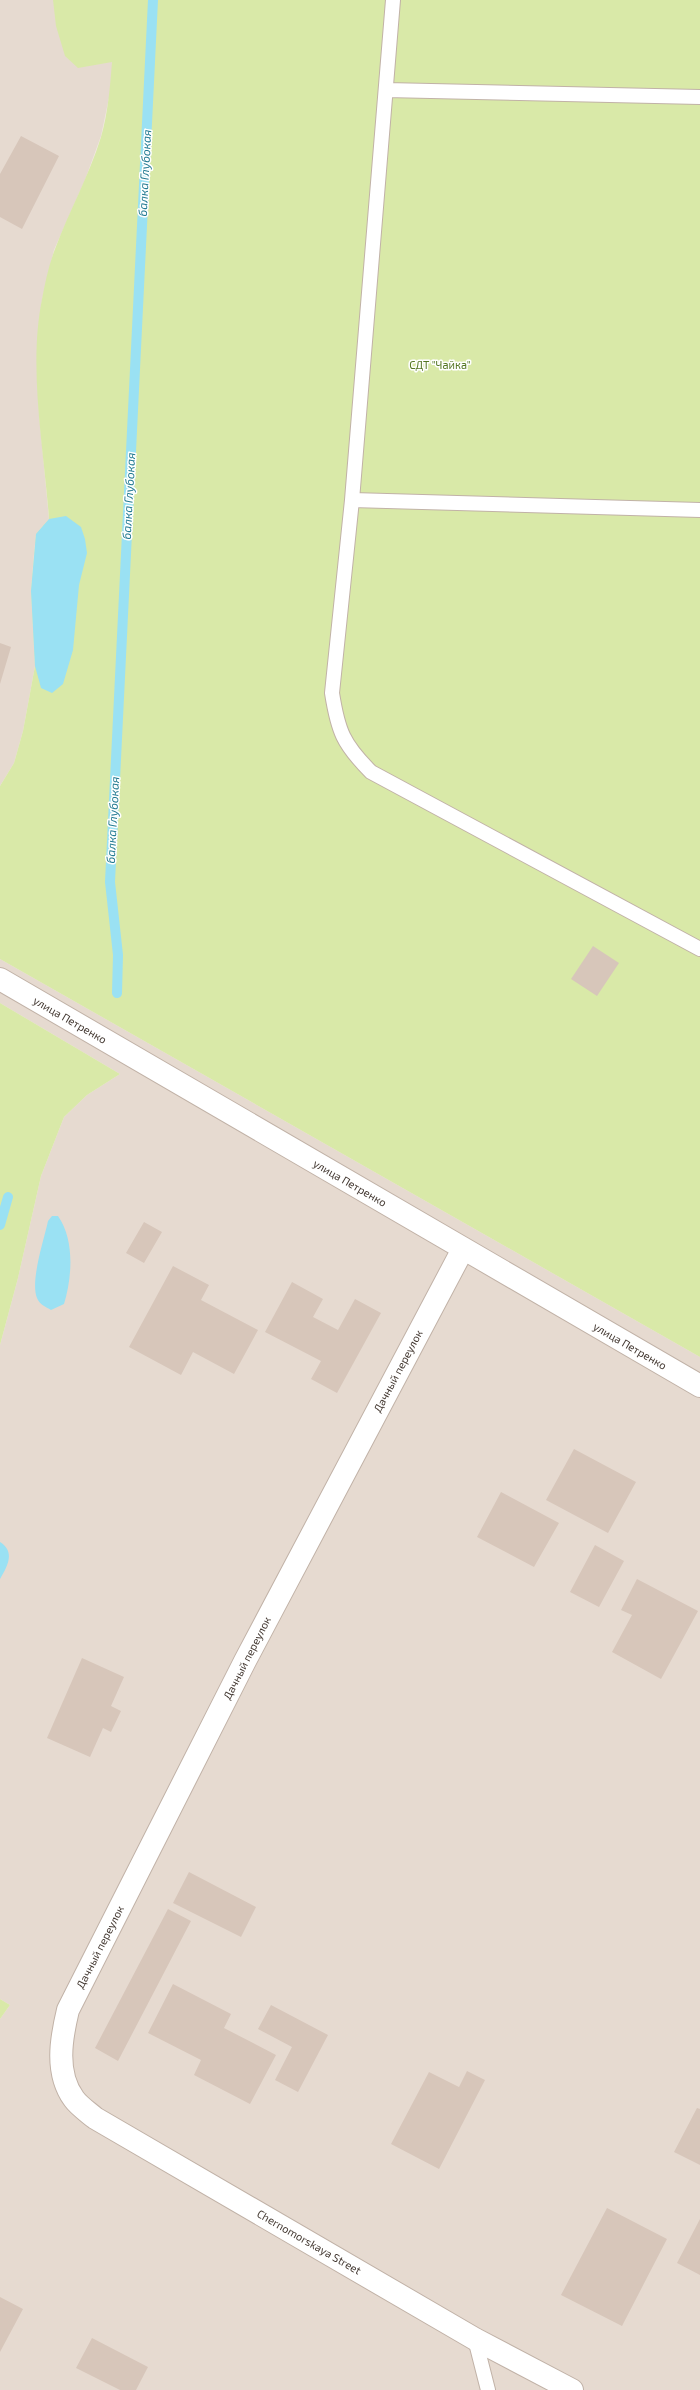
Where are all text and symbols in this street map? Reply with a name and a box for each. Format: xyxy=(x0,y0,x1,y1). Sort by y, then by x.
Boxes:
water label: балка Глубокая xyxy=(135,129,153,217)
park label: СДТ "Чайка" xyxy=(409,358,471,371)
water label: балка Глубокая xyxy=(119,452,137,540)
water label: балка Глубокая xyxy=(103,776,121,864)
street label: улица Петренко xyxy=(31,993,109,1047)
street label: улица Петренко xyxy=(311,1156,389,1210)
street label: улица Петренко xyxy=(591,1319,669,1373)
street label: Дачный переулок xyxy=(370,1327,426,1415)
street label: Дачный переулок xyxy=(220,1614,274,1702)
street label: Дачный переулок xyxy=(73,1903,127,1991)
street label: Chernomorskaya Street xyxy=(255,2206,364,2277)

